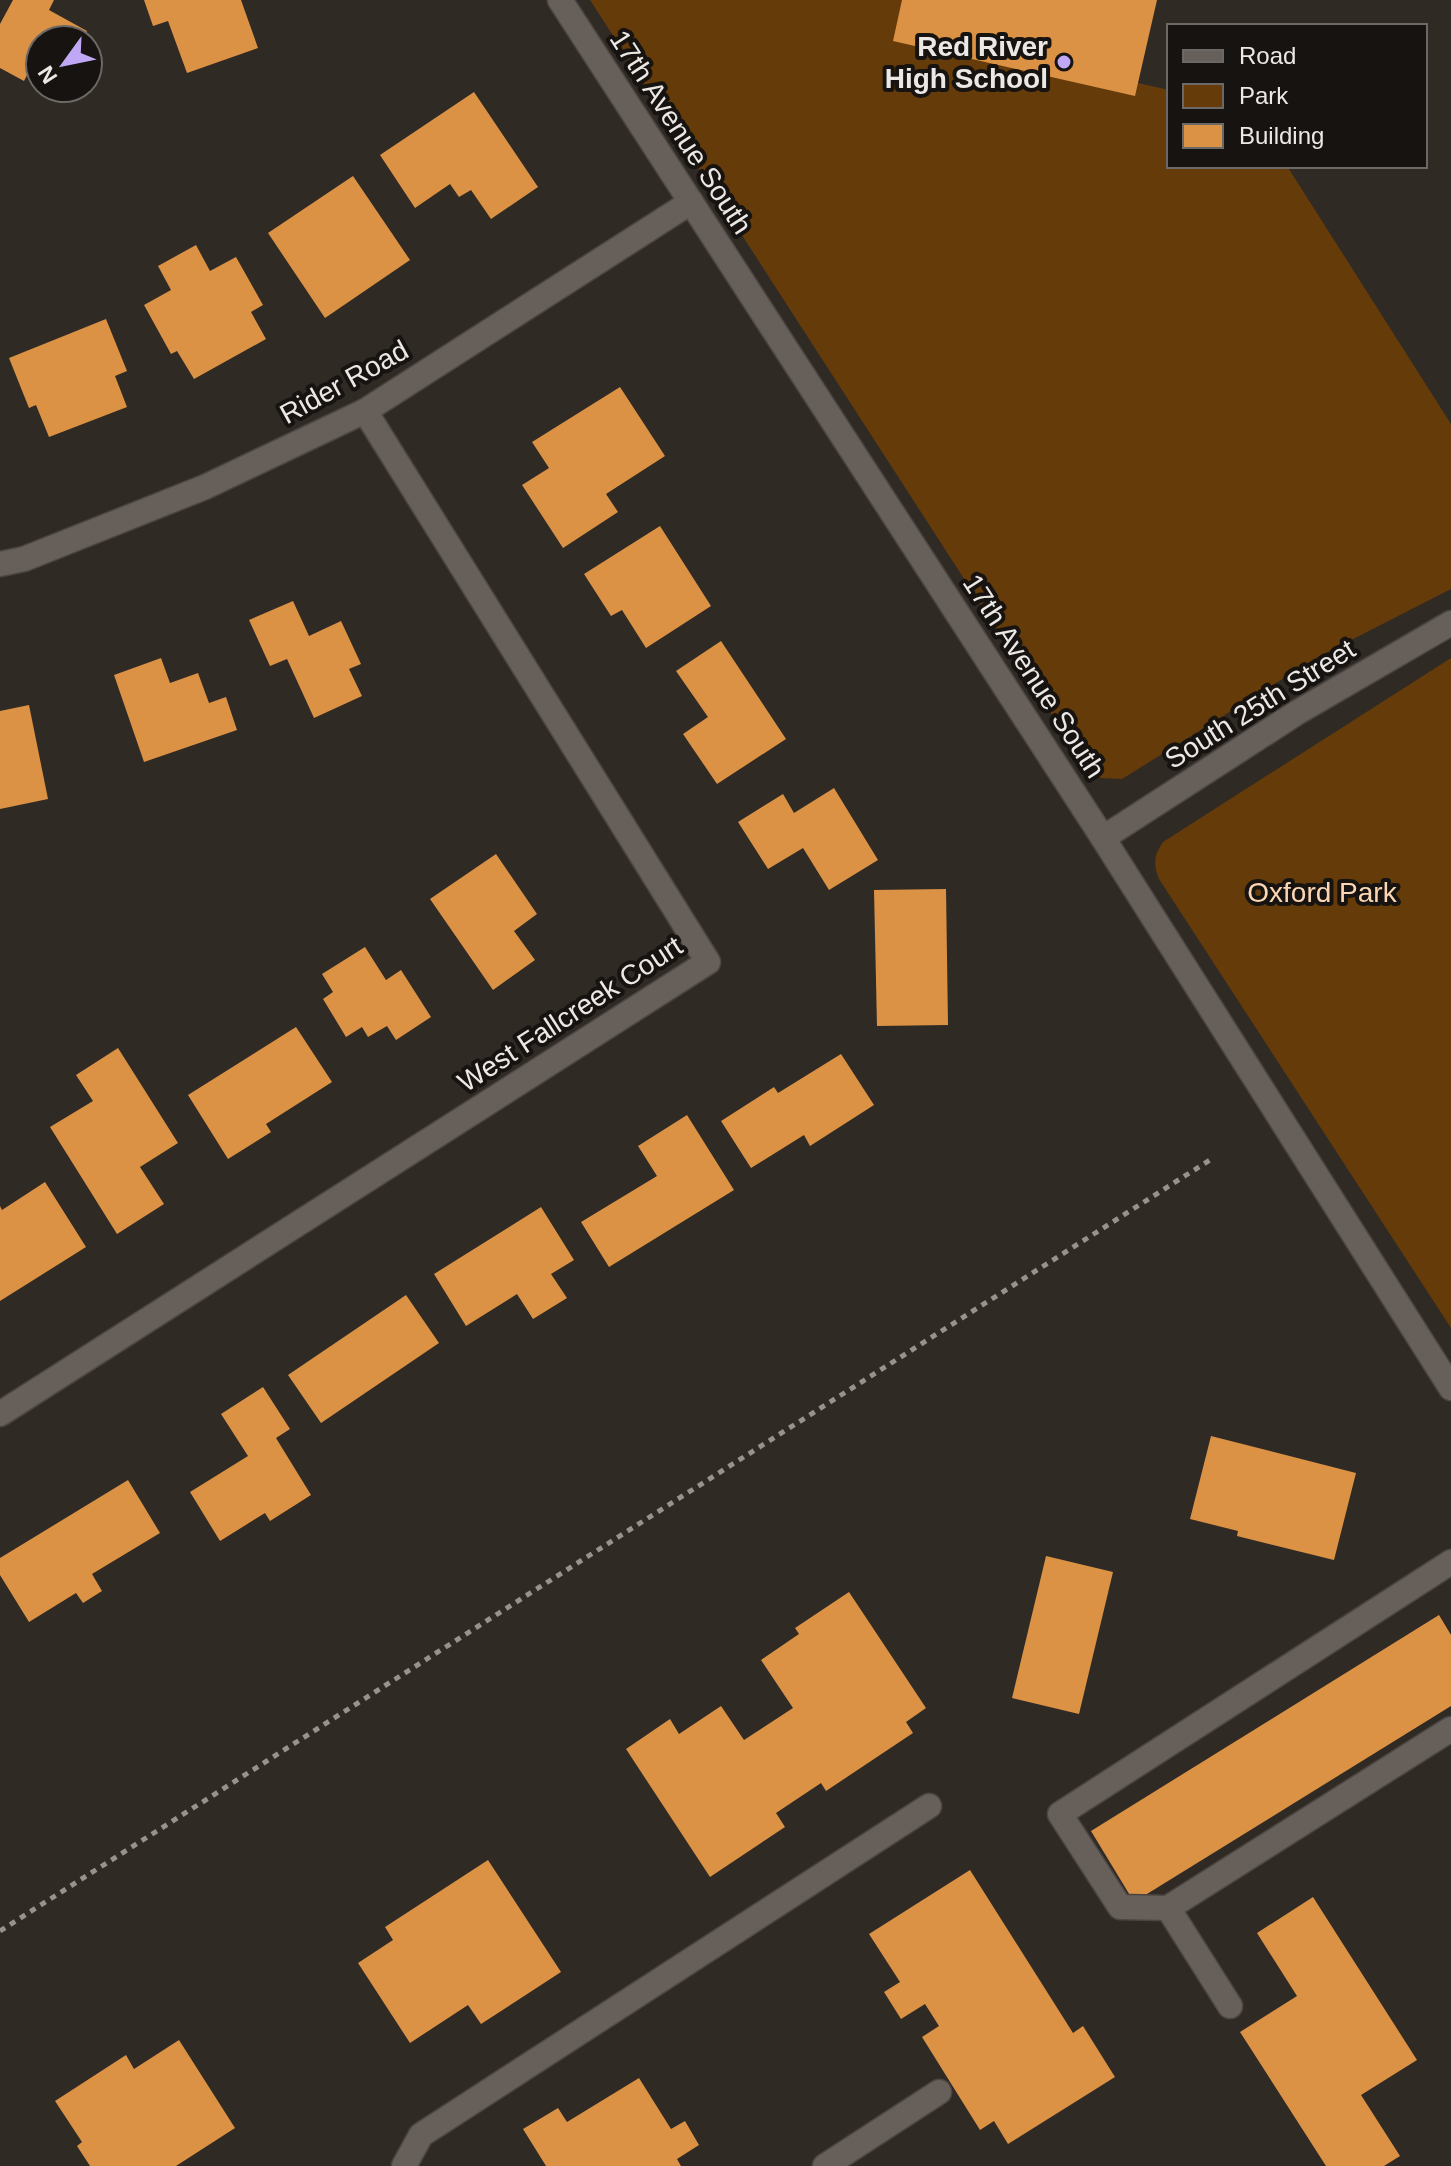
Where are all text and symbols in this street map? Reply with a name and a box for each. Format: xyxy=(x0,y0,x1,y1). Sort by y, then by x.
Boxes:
north arrow xyxy=(24,24,104,104)
legend xyxy=(1167,24,1427,168)
street label: 17th Avenue South xyxy=(604,25,758,239)
place label: Red River High School xyxy=(885,31,1048,94)
text: Road xyxy=(1239,42,1296,69)
marker: Red River High School xyxy=(1055,53,1073,71)
text: N xyxy=(33,61,62,88)
text: Park xyxy=(1239,82,1289,109)
text: Building xyxy=(1239,122,1324,149)
street label: Rider Road xyxy=(275,334,413,430)
street label: 17th Avenue South xyxy=(957,569,1111,783)
street label: South 25th Street xyxy=(1159,633,1361,775)
park label: Oxford Park xyxy=(1247,877,1398,908)
street label: West Fallcreek Court xyxy=(452,930,688,1098)

